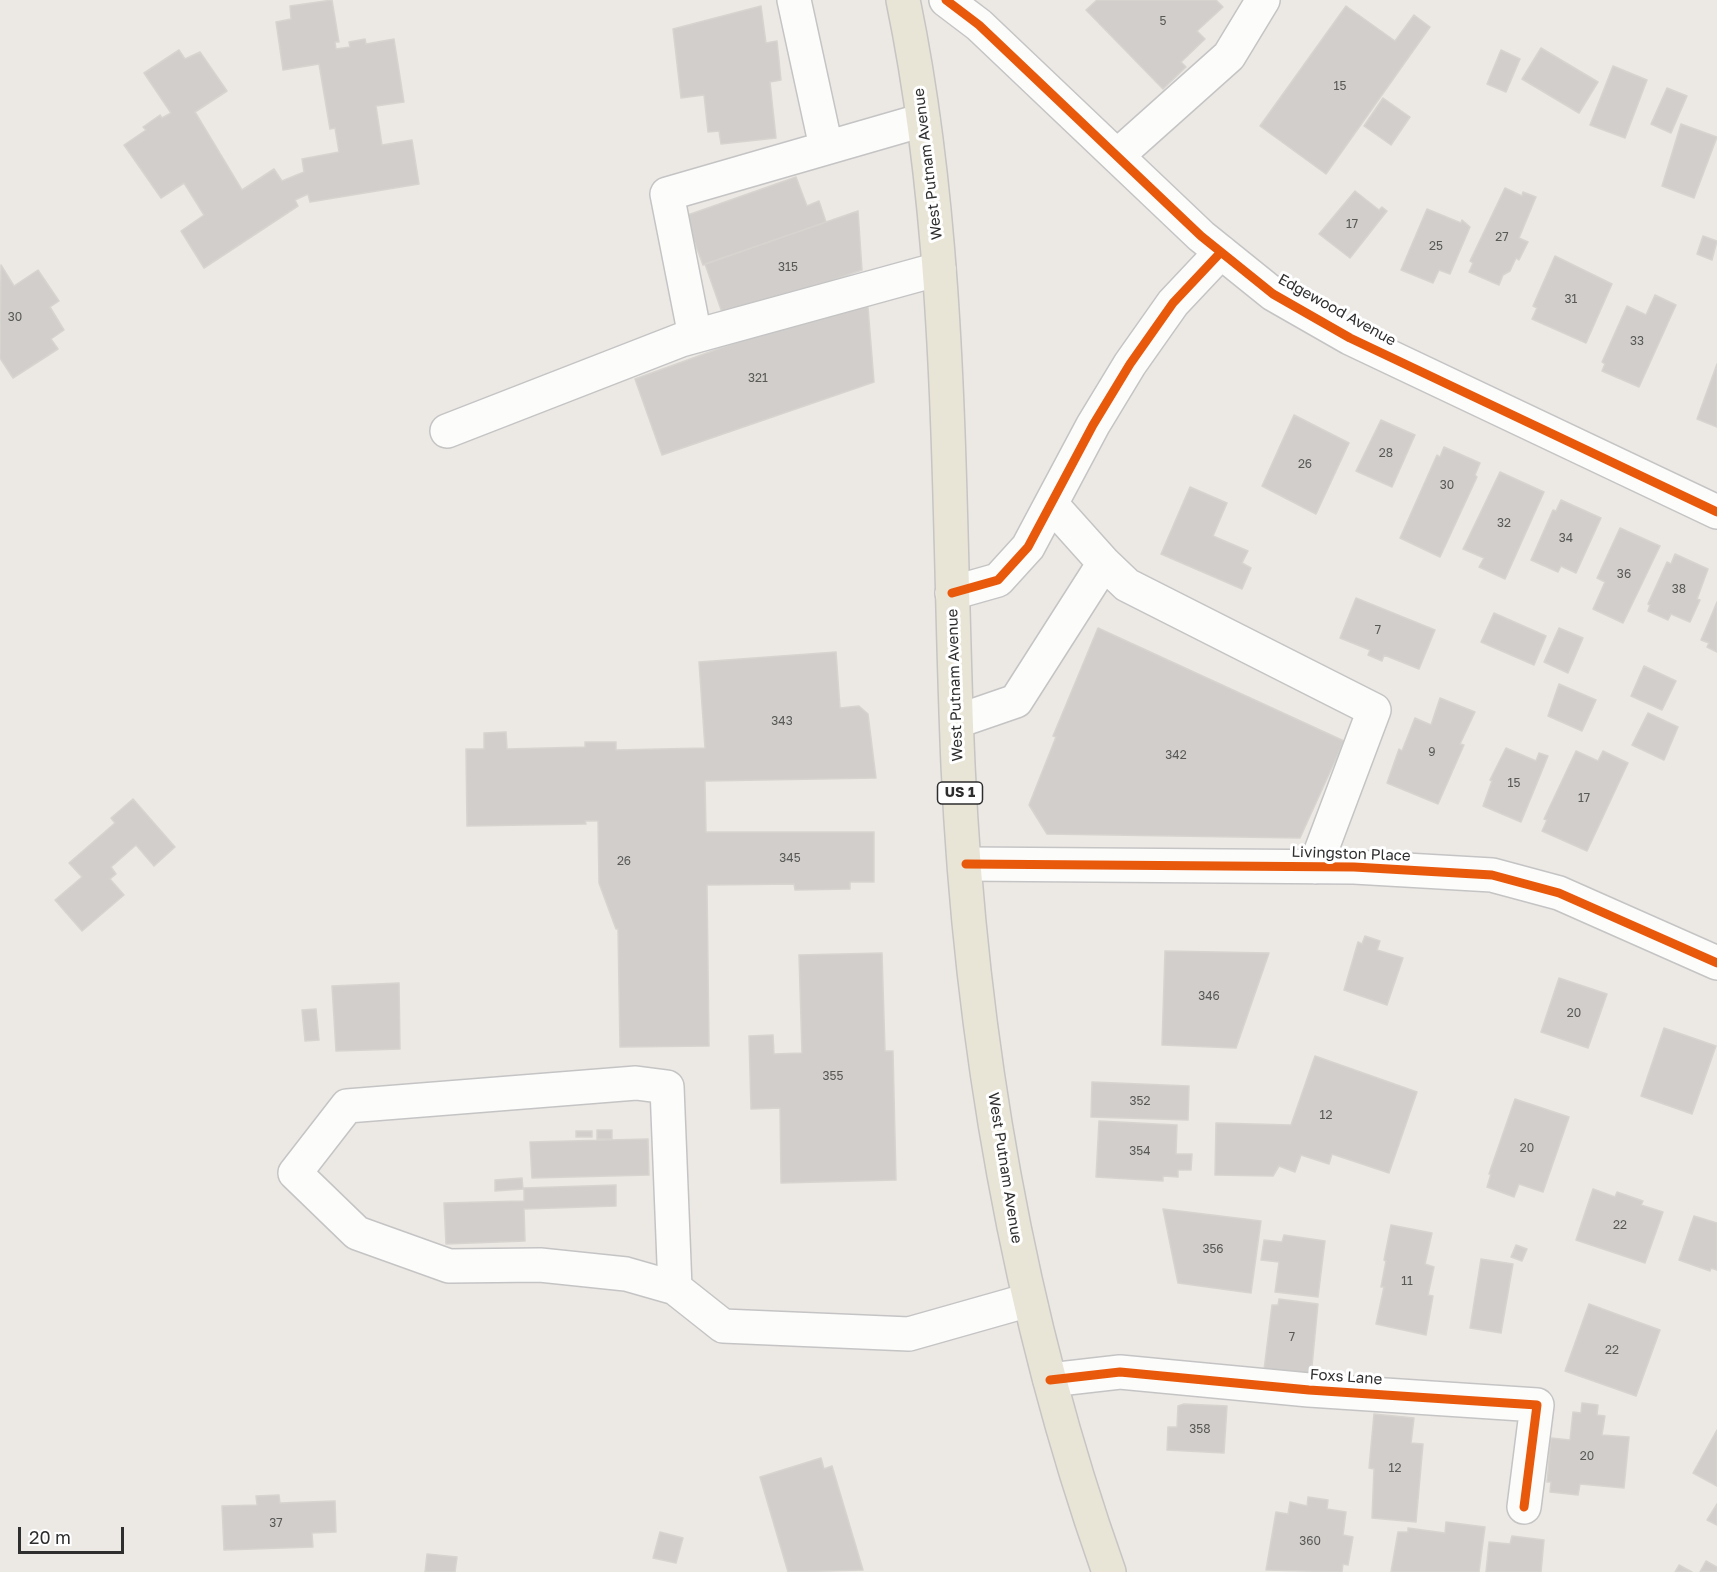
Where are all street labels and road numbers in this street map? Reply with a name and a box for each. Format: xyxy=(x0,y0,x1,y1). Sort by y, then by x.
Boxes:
street label: West Putnam Avenue xyxy=(910,87,946,241)
street label: Edgewood Avenue xyxy=(1275,270,1399,350)
street label: West Putnam Avenue xyxy=(943,608,967,762)
road number: US 1 xyxy=(938,782,982,804)
street label: Livingston Place xyxy=(1291,843,1411,865)
street label: West Putnam Avenue xyxy=(984,1091,1026,1245)
street label: Foxs Lane xyxy=(1309,1365,1383,1389)

